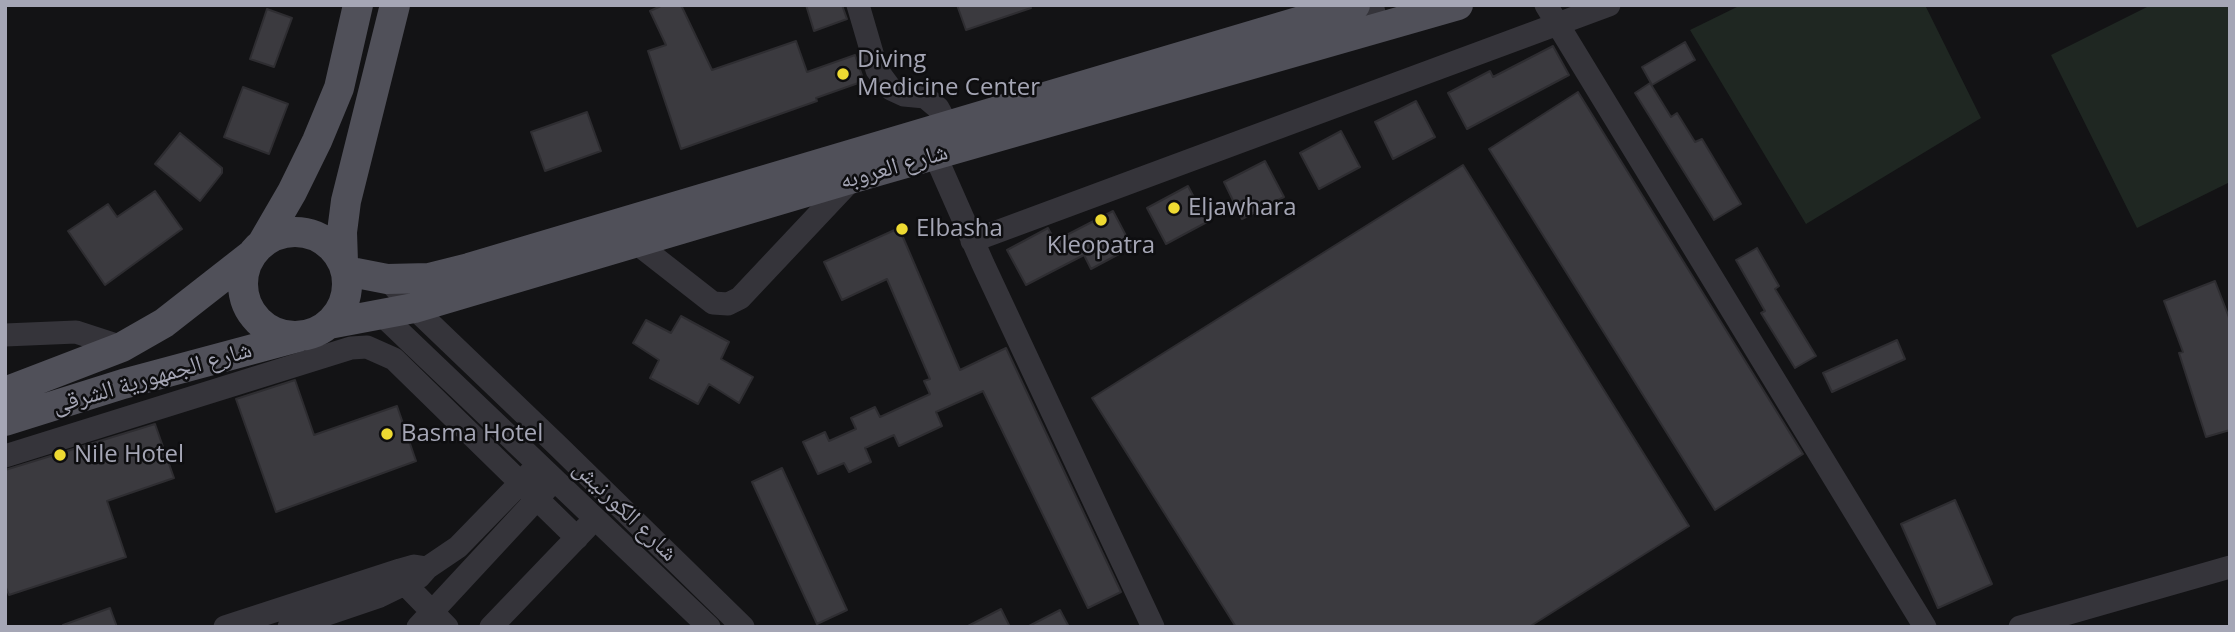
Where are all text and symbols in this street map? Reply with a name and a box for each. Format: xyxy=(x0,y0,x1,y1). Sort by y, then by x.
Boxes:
place label: Diving Medicine Center xyxy=(857,46,1040,102)
marker: Diving Medicine Center xyxy=(835,66,851,82)
street label: شارع العروبه xyxy=(837,138,951,196)
place label: Eljawhara xyxy=(1188,194,1297,222)
marker: Eljawhara xyxy=(1166,200,1182,216)
marker: Kleopatra xyxy=(1093,212,1109,228)
place label: Elbasha xyxy=(916,215,1003,243)
marker: Elbasha xyxy=(894,221,910,237)
place label: Kleopatra xyxy=(1047,232,1155,260)
street label: شارع الجمهورية الشرقى xyxy=(49,336,255,420)
place label: Basma Hotel xyxy=(401,420,543,448)
marker: Basma Hotel xyxy=(379,426,395,442)
place label: Nile Hotel xyxy=(74,441,184,469)
marker: Nile Hotel xyxy=(52,447,68,463)
street label: شارع الكورنيش xyxy=(567,454,683,568)

